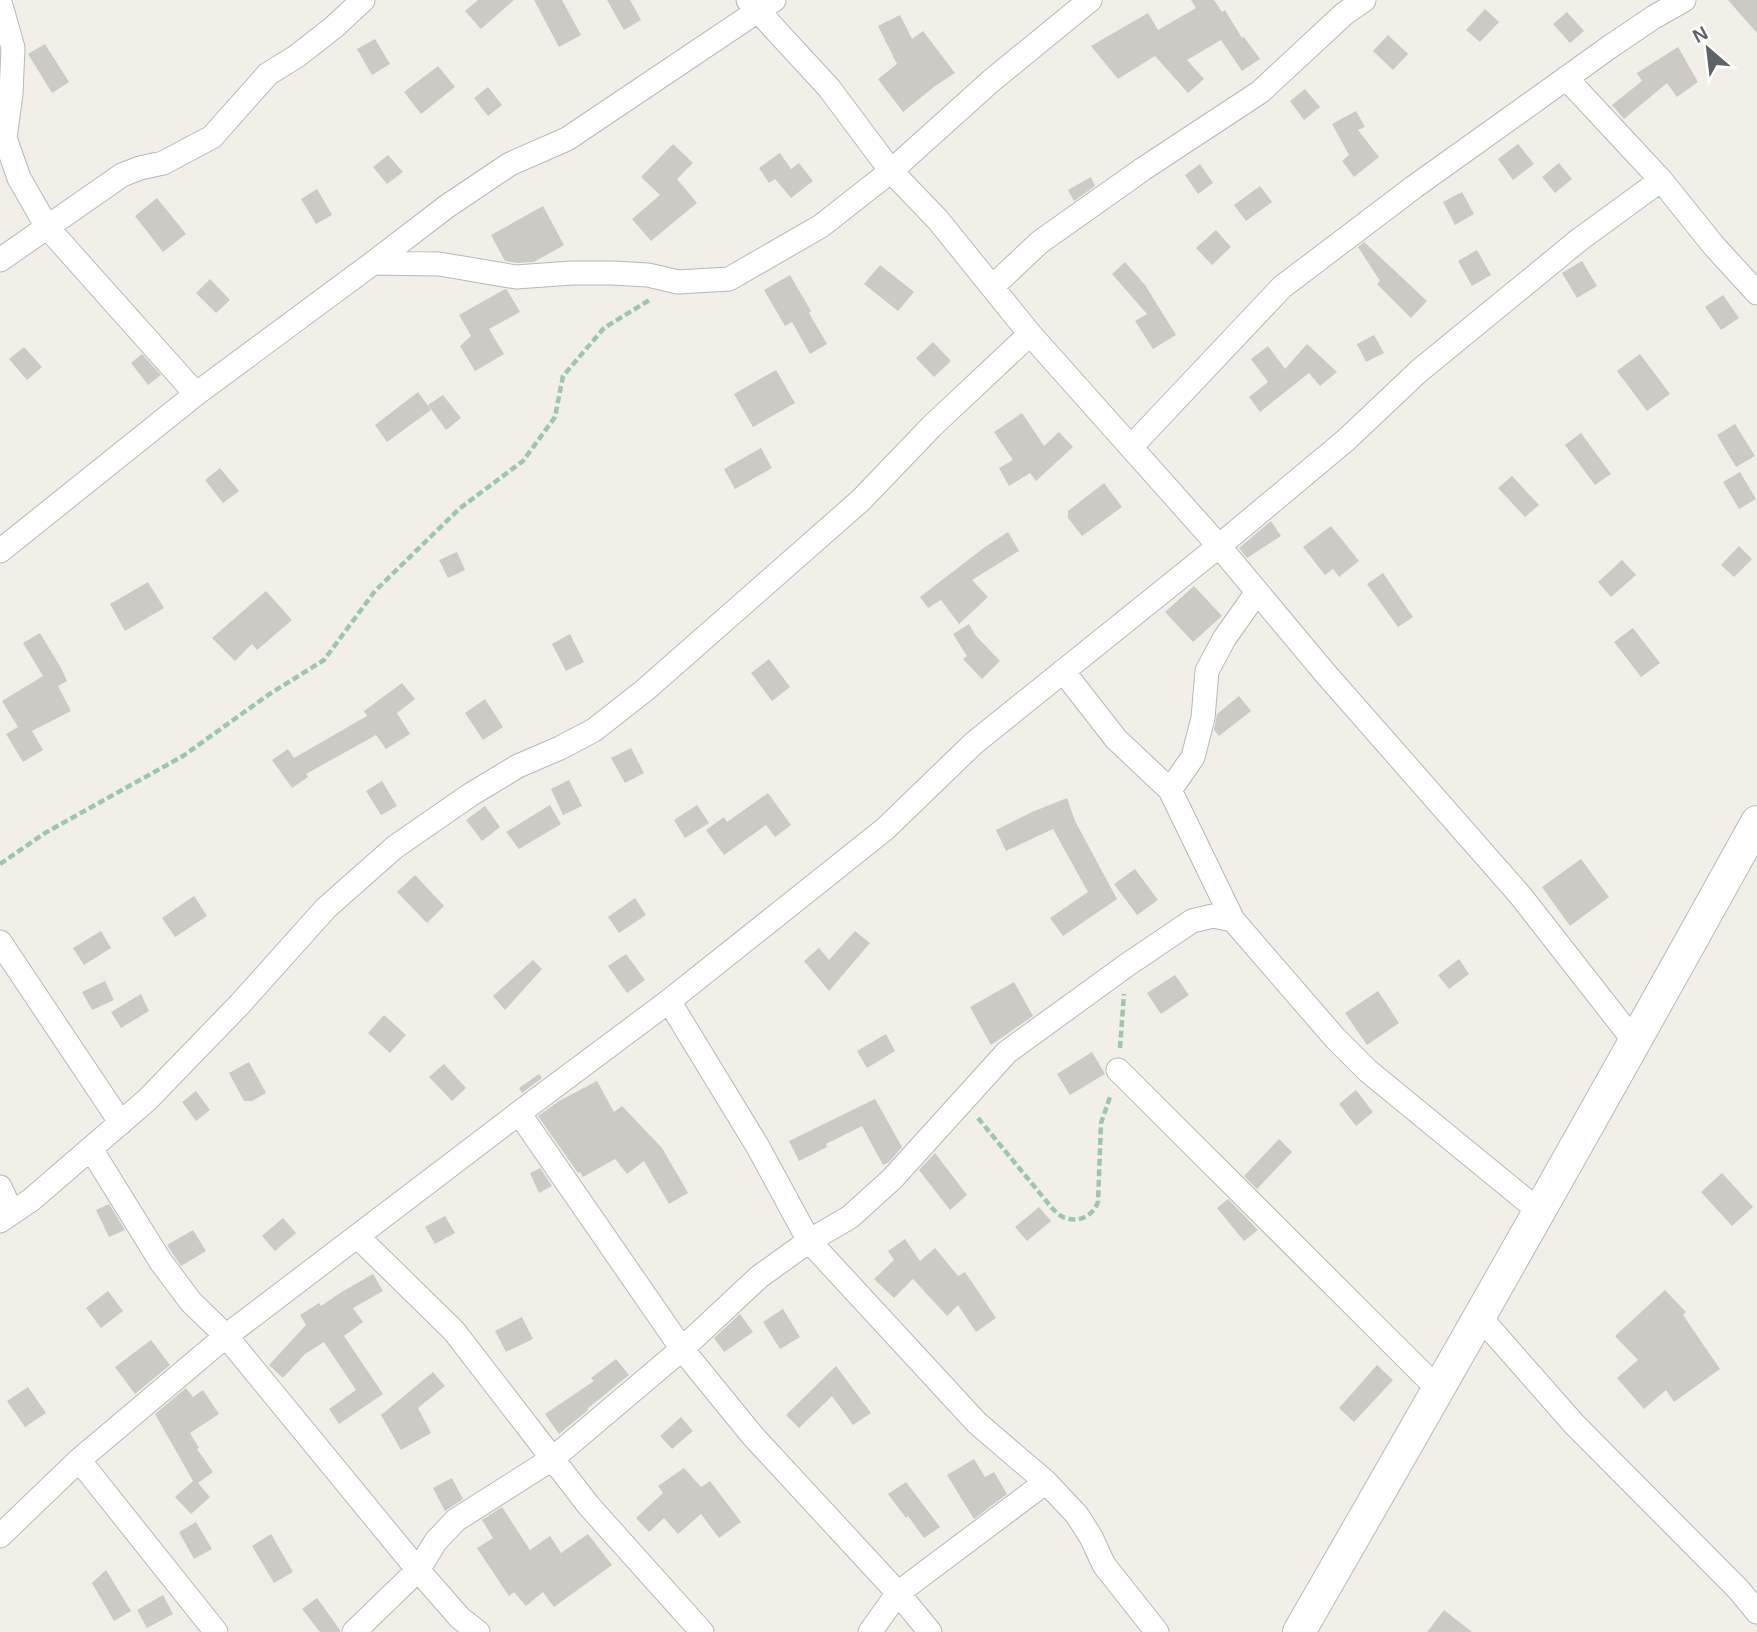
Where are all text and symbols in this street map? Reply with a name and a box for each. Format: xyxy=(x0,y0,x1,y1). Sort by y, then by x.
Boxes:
north arrow xyxy=(1673,14,1743,84)
text: N xyxy=(1689,22,1711,47)

